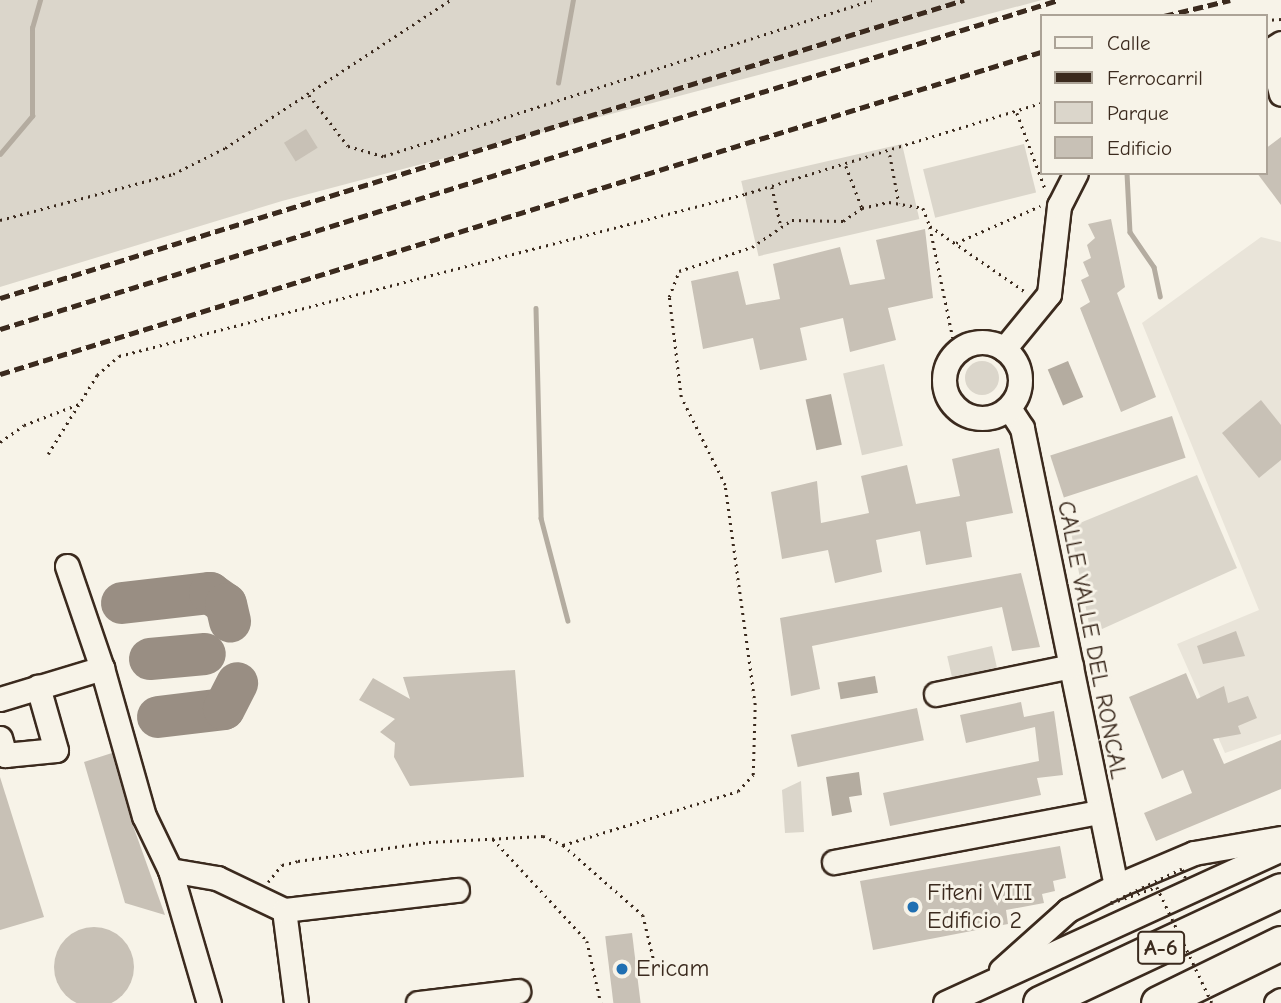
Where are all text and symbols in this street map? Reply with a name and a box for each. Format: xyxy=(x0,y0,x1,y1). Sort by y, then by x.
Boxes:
legend xyxy=(1040,14,1267,175)
text: Calle xyxy=(1107,31,1150,55)
text: Ferrocarril xyxy=(1107,66,1203,90)
text: Parque xyxy=(1107,101,1169,125)
text: Edificio xyxy=(1107,136,1172,160)
street label: CALLE VALLE DEL RONCAL xyxy=(1051,498,1133,782)
place label: Fiteni VIII Edificio 2 xyxy=(927,879,1032,935)
marker: Fiteni VIII Edificio 2 xyxy=(905,899,921,915)
road number: A-6 xyxy=(1136,928,1186,967)
place label: Ericam xyxy=(636,955,709,983)
marker: Ericam xyxy=(614,961,630,977)

